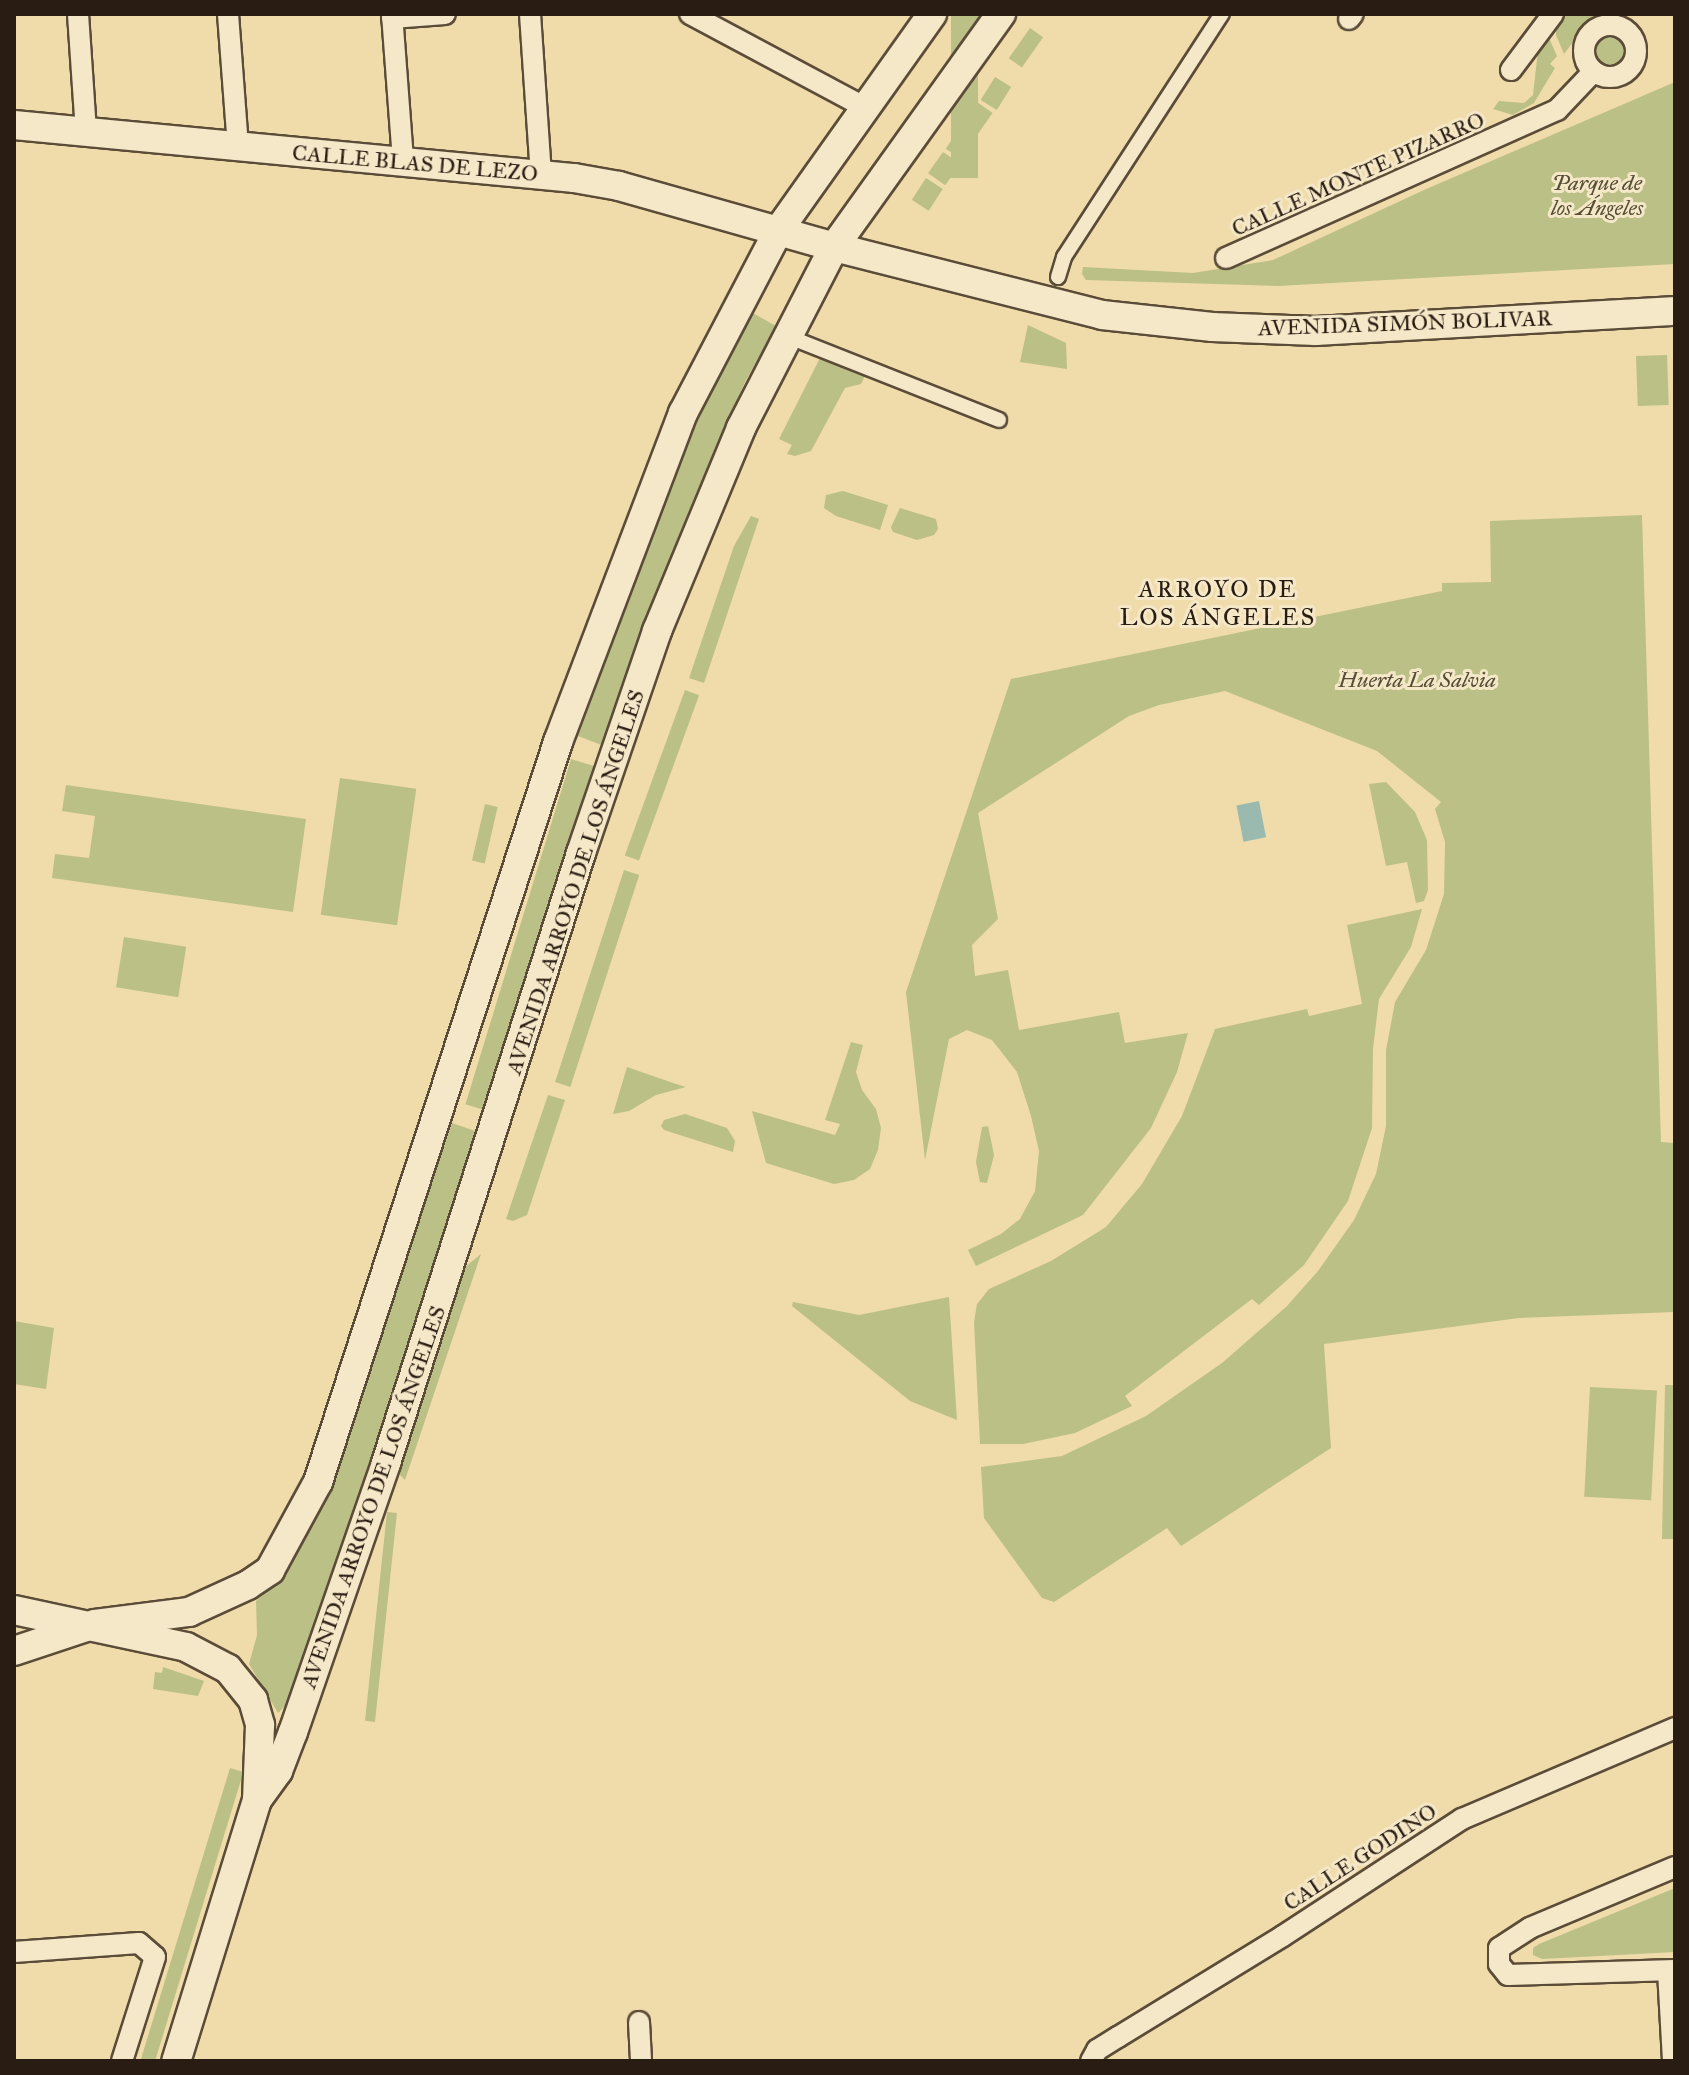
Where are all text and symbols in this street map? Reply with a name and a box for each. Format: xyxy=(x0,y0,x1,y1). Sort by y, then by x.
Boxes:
street label: CALLE MONTE PIZARRO xyxy=(1228,106,1488,242)
street label: CALLE BLAS DE LEZO xyxy=(291,139,539,187)
park label: Parque de los Ángeles xyxy=(1551,169,1643,220)
street label: AVENIDA SIMÓN BOLIVAR xyxy=(1258,305,1552,341)
district label: ARROYO DE LOS ÁNGELES xyxy=(1120,576,1316,632)
park label: Huerta La Salvia xyxy=(1338,667,1496,693)
street label: AVENIDA ARROYO DE LOS ÁNGELES xyxy=(500,686,650,1078)
street label: AVENIDA ARROYO DE LOS ÁNGELES xyxy=(295,1302,451,1692)
street label: CALLE GODINO xyxy=(1279,1798,1441,1916)

